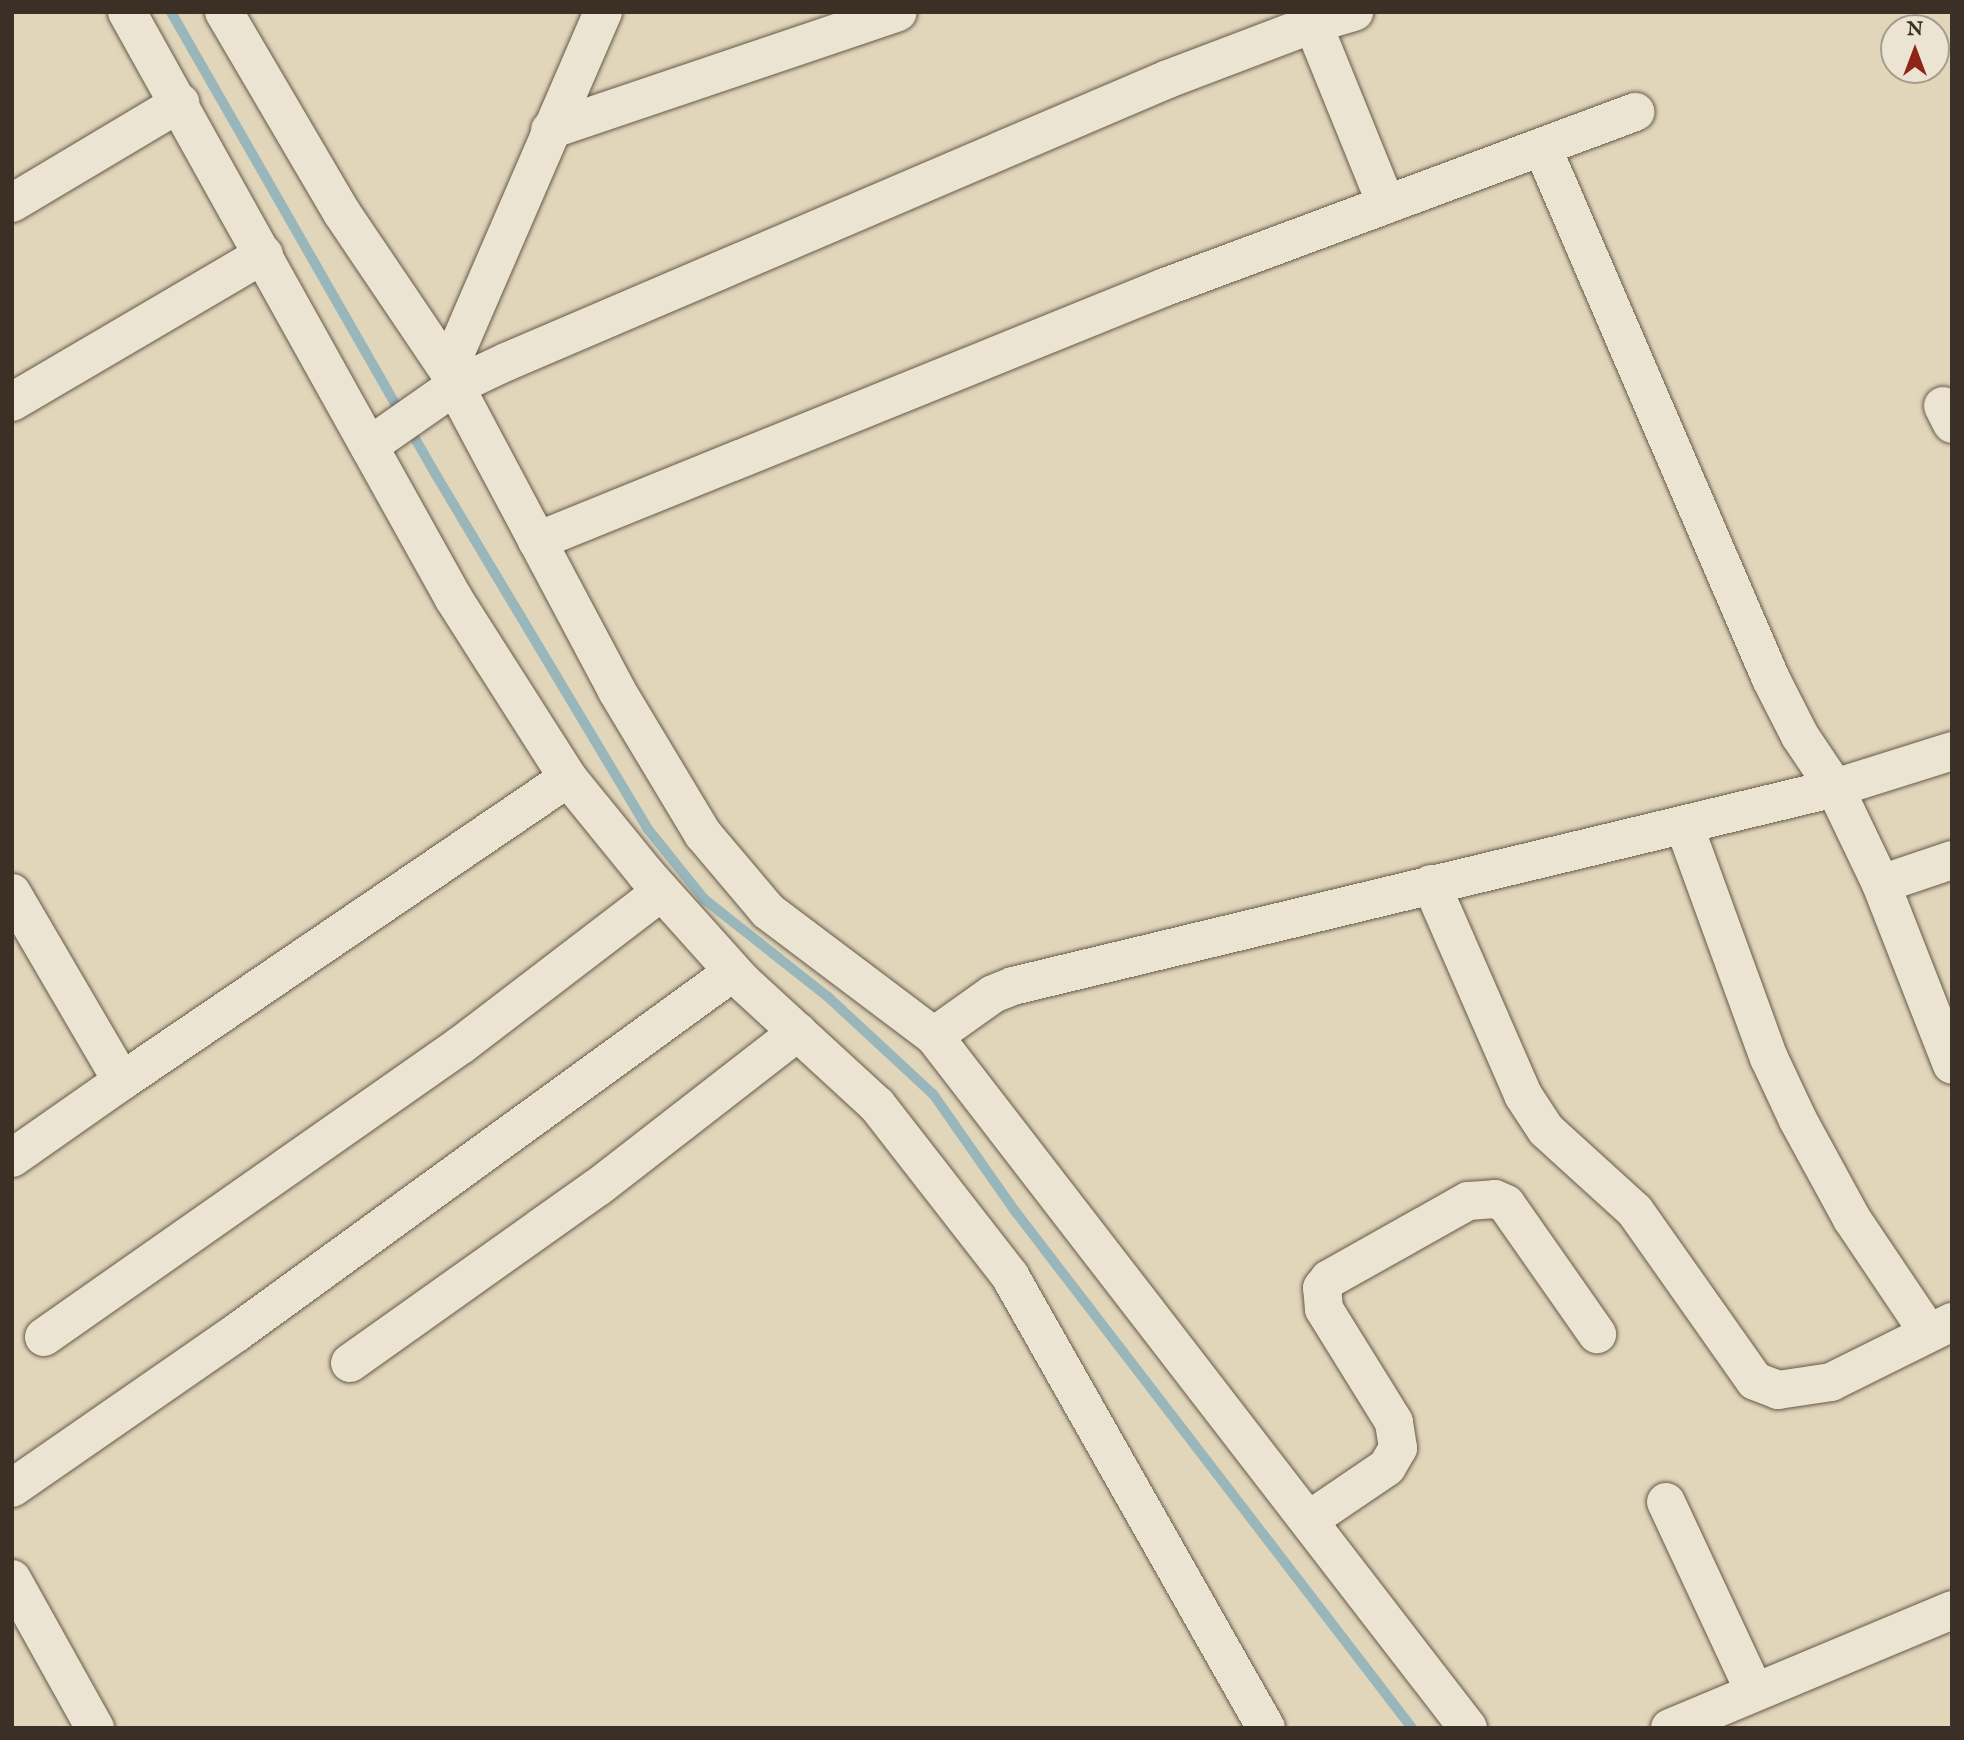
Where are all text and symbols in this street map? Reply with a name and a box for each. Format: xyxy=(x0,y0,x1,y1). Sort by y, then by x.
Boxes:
north arrow xyxy=(1880,14,1950,84)
text: N xyxy=(1907,18,1923,42)

